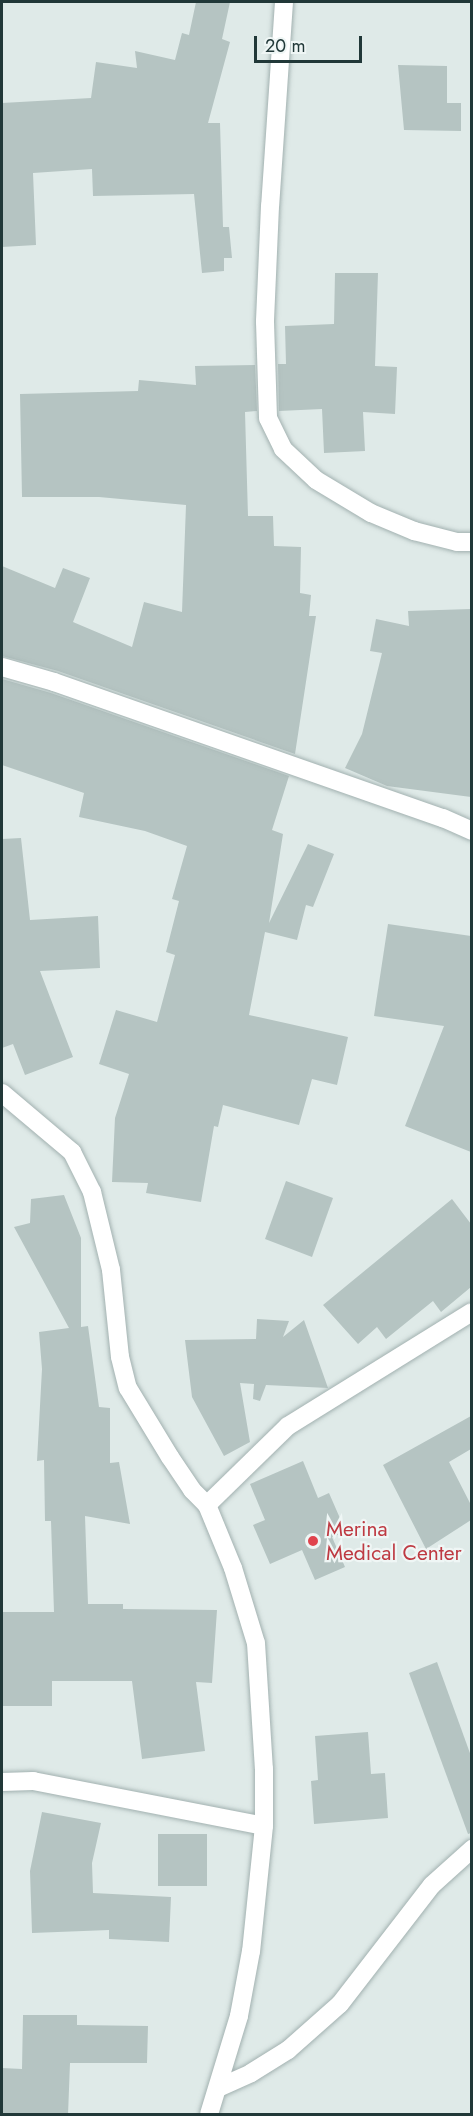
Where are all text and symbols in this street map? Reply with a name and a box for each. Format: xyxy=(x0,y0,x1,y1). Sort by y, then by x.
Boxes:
scale bar xyxy=(257,24,365,62)
text: 20 m xyxy=(265,33,305,59)
place label: Merina Medical Center xyxy=(326,1516,462,1566)
marker: Merina Medical Center xyxy=(304,1532,322,1550)

